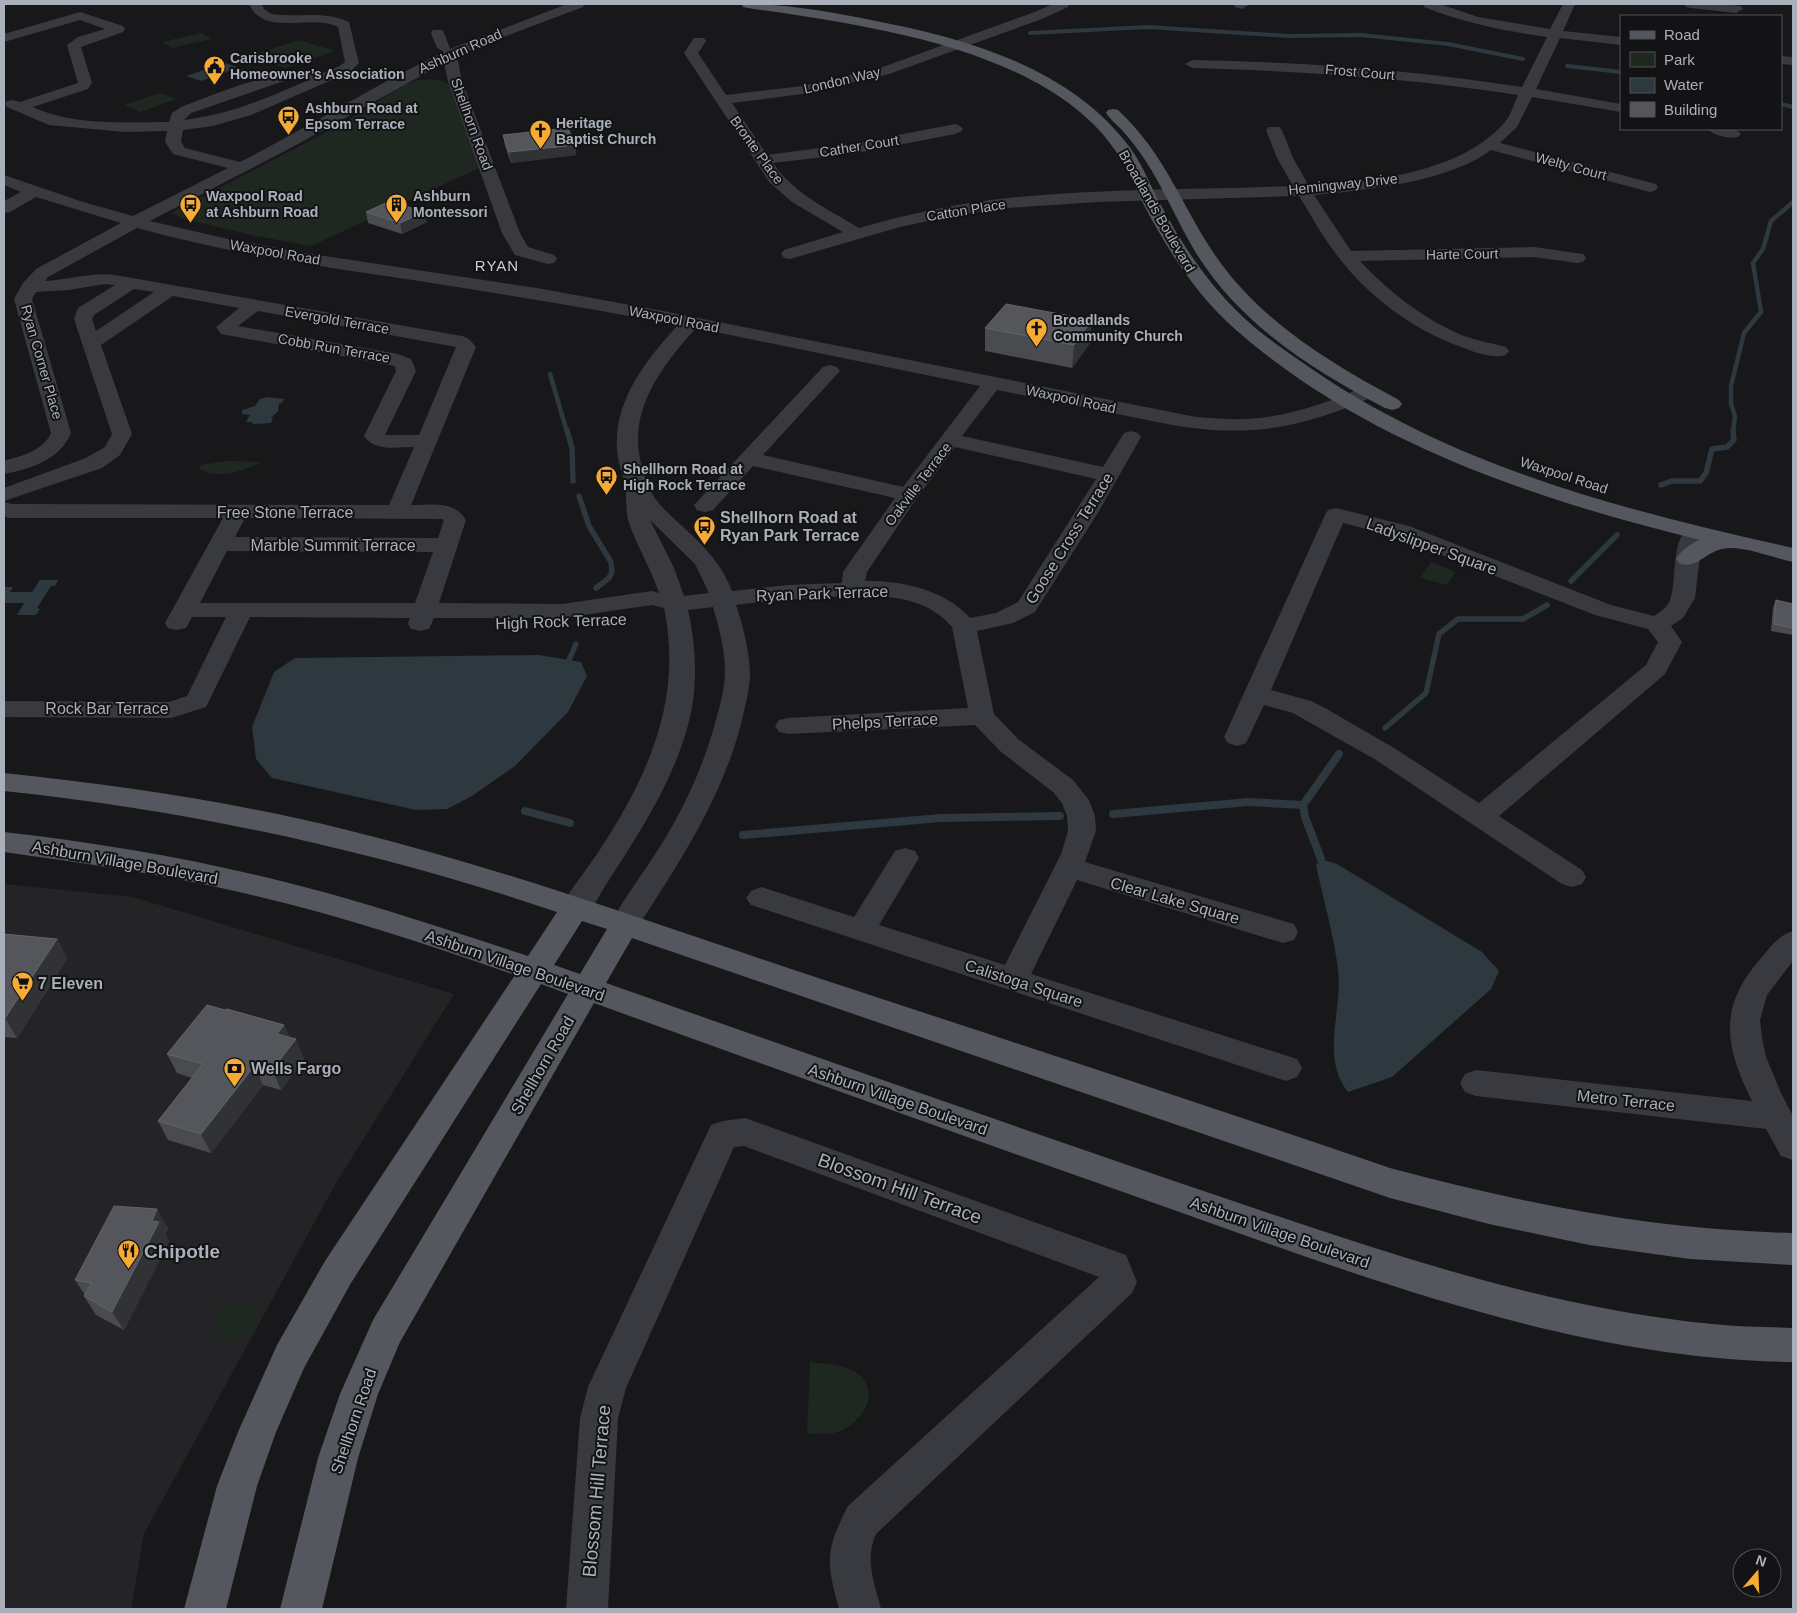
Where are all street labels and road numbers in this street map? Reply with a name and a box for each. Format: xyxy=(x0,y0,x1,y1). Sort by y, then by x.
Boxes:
street label: Ashburn Road xyxy=(416,25,504,77)
street label: Frost Court xyxy=(1324,61,1396,83)
street label: London Way xyxy=(802,63,882,97)
street label: Shellhorn Road xyxy=(448,76,496,172)
street label: Bronte Place xyxy=(727,113,787,187)
street label: Cather Court xyxy=(818,132,900,160)
street label: Broadlands Boulevard xyxy=(1116,147,1198,275)
street label: Welty Court xyxy=(1534,149,1608,183)
street label: Hemingway Drive xyxy=(1288,170,1399,198)
street label: Catton Place xyxy=(925,196,1007,224)
street label: Waxpool Road xyxy=(229,236,321,268)
street label: Harte Court xyxy=(1426,245,1498,263)
street label: Waxpool Road xyxy=(628,302,720,336)
street label: Ryan Corner Place xyxy=(18,303,66,421)
street label: Evergold Terrace xyxy=(284,303,391,337)
street label: Cobb Run Terrace xyxy=(277,330,391,366)
street label: Waxpool Road xyxy=(1025,382,1117,416)
street label: Oakville Terrace xyxy=(881,439,955,529)
street label: Waxpool Road xyxy=(1518,453,1610,497)
street label: Goose Cross Terrace xyxy=(1022,470,1117,607)
street label: Free Stone Terrace xyxy=(217,504,353,521)
street label: Ladyslipper Square xyxy=(1364,515,1500,578)
street label: Marble Summit Terrace xyxy=(250,537,416,554)
street label: Ryan Park Terrace xyxy=(756,583,888,604)
street label: High Rock Terrace xyxy=(495,611,627,632)
street label: Rock Bar Terrace xyxy=(45,700,169,717)
street label: Phelps Terrace xyxy=(831,710,939,733)
street label: Ashburn Village Boulevard xyxy=(31,838,219,887)
street label: Clear Lake Square xyxy=(1108,874,1241,927)
street label: Ashburn Village Boulevard xyxy=(423,927,607,1004)
street label: Calistoga Square xyxy=(963,956,1085,1011)
street label: Shellhorn Road xyxy=(507,1013,577,1117)
street label: Ashburn Village Boulevard xyxy=(806,1061,990,1138)
street label: Metro Terrace xyxy=(1576,1087,1676,1114)
street label: Blossom Hill Terrace xyxy=(815,1149,985,1228)
street label: Ashburn Village Boulevard xyxy=(1188,1194,1372,1271)
street label: Shellhorn Road xyxy=(327,1366,379,1476)
street label: Blossom Hill Terrace xyxy=(579,1404,614,1578)

